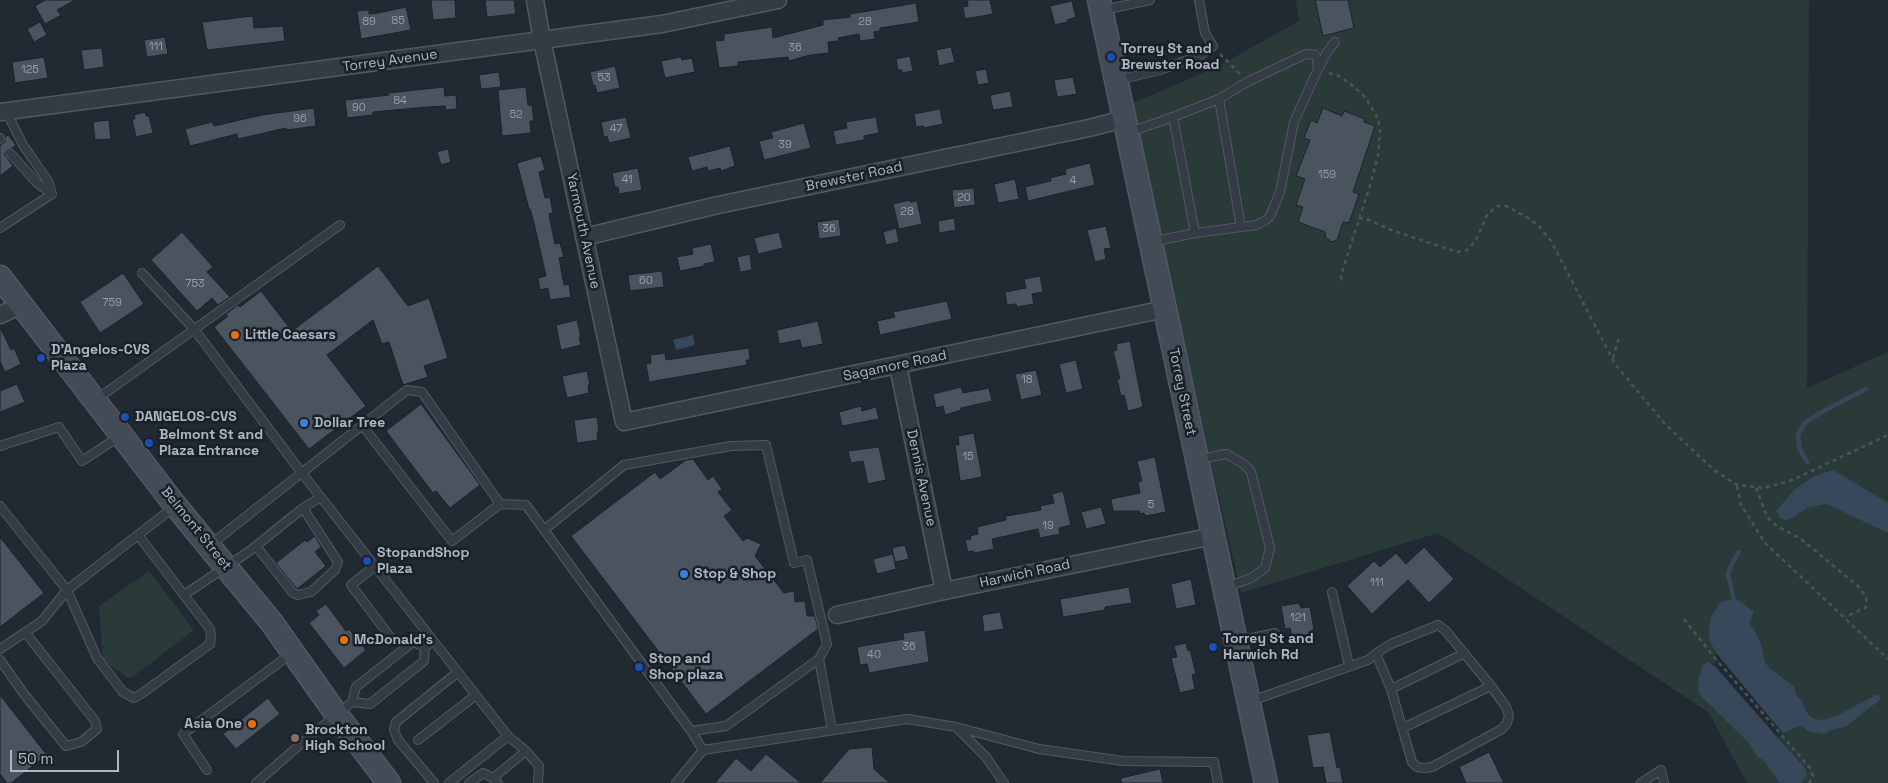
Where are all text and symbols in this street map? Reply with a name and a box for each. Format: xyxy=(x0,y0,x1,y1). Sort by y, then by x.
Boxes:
house number: 85 xyxy=(391,14,405,28)
house number: 89 xyxy=(362,15,376,29)
house number: 28 xyxy=(858,15,872,29)
house number: 111 xyxy=(149,40,163,54)
house number: 36 xyxy=(788,41,802,55)
place label: Torrey St and Brewster Road xyxy=(1121,41,1219,74)
street label: Torrey Avenue xyxy=(341,46,439,76)
marker: Torrey St and Brewster Road xyxy=(1105,51,1117,63)
house number: 125 xyxy=(21,63,39,77)
house number: 53 xyxy=(597,71,611,85)
house number: 84 xyxy=(393,94,407,108)
house number: 90 xyxy=(352,101,366,115)
house number: 52 xyxy=(509,108,523,122)
house number: 96 xyxy=(293,112,307,126)
house number: 47 xyxy=(610,122,622,136)
house number: 39 xyxy=(778,138,792,152)
street label: Brewster Road xyxy=(804,159,904,195)
house number: 159 xyxy=(1318,168,1336,182)
street label: Yarmouth Avenue xyxy=(563,172,603,290)
house number: 41 xyxy=(621,173,633,187)
house number: 4 xyxy=(1070,174,1076,188)
house number: 20 xyxy=(957,191,971,205)
house number: 28 xyxy=(900,205,914,219)
house number: 36 xyxy=(822,222,836,236)
house number: 60 xyxy=(639,274,653,288)
house number: 753 xyxy=(185,277,205,291)
house number: 759 xyxy=(102,296,122,310)
place label: Little Caesars xyxy=(245,327,336,343)
marker: Little Caesars xyxy=(229,329,241,341)
place label: D'Angelos-CVS Plaza xyxy=(51,342,150,374)
street label: Sagamore Road xyxy=(842,347,948,385)
street label: Torrey Street xyxy=(1165,347,1199,437)
marker: D'Angelos-CVS Plaza xyxy=(35,352,47,364)
house number: 18 xyxy=(1021,373,1033,387)
place label: DANGELOS-CVS xyxy=(135,409,237,425)
marker: DANGELOS-CVS xyxy=(119,411,131,423)
place label: Dollar Tree xyxy=(314,415,385,431)
marker: Dollar Tree xyxy=(298,417,310,429)
place label: Belmont St and Plaza Entrance xyxy=(159,427,263,460)
street label: Dennis Avenue xyxy=(903,428,939,528)
marker: Belmont St and Plaza Entrance xyxy=(143,437,155,449)
house number: 15 xyxy=(962,450,974,464)
street label: Belmont Street xyxy=(157,484,235,574)
house number: 5 xyxy=(1148,498,1154,512)
house number: 19 xyxy=(1042,519,1054,533)
place label: StopandShop Plaza xyxy=(377,545,469,578)
marker: StopandShop Plaza xyxy=(361,555,373,567)
street label: Harwich Road xyxy=(978,556,1072,592)
place label: Stop & Shop xyxy=(694,566,776,582)
marker: Stop & Shop xyxy=(678,568,690,580)
house number: 111 xyxy=(1370,576,1384,590)
house number: 121 xyxy=(1290,611,1306,625)
place label: Torrey St and Harwich Rd xyxy=(1223,631,1314,664)
place label: McDonald's xyxy=(354,632,433,648)
marker: McDonald's xyxy=(338,634,350,646)
house number: 36 xyxy=(902,640,916,654)
marker: Torrey St and Harwich Rd xyxy=(1207,641,1219,653)
house number: 40 xyxy=(867,648,881,662)
place label: Stop and Shop plaza xyxy=(649,651,723,684)
marker: Stop and Shop plaza xyxy=(633,661,645,673)
place label: Asia One xyxy=(184,716,242,732)
marker: Asia One xyxy=(246,718,258,730)
place label: Brockton High School xyxy=(305,722,385,754)
marker: Brockton High School xyxy=(289,732,301,744)
scale bar xyxy=(12,740,121,772)
text: 50 m xyxy=(18,749,53,768)

